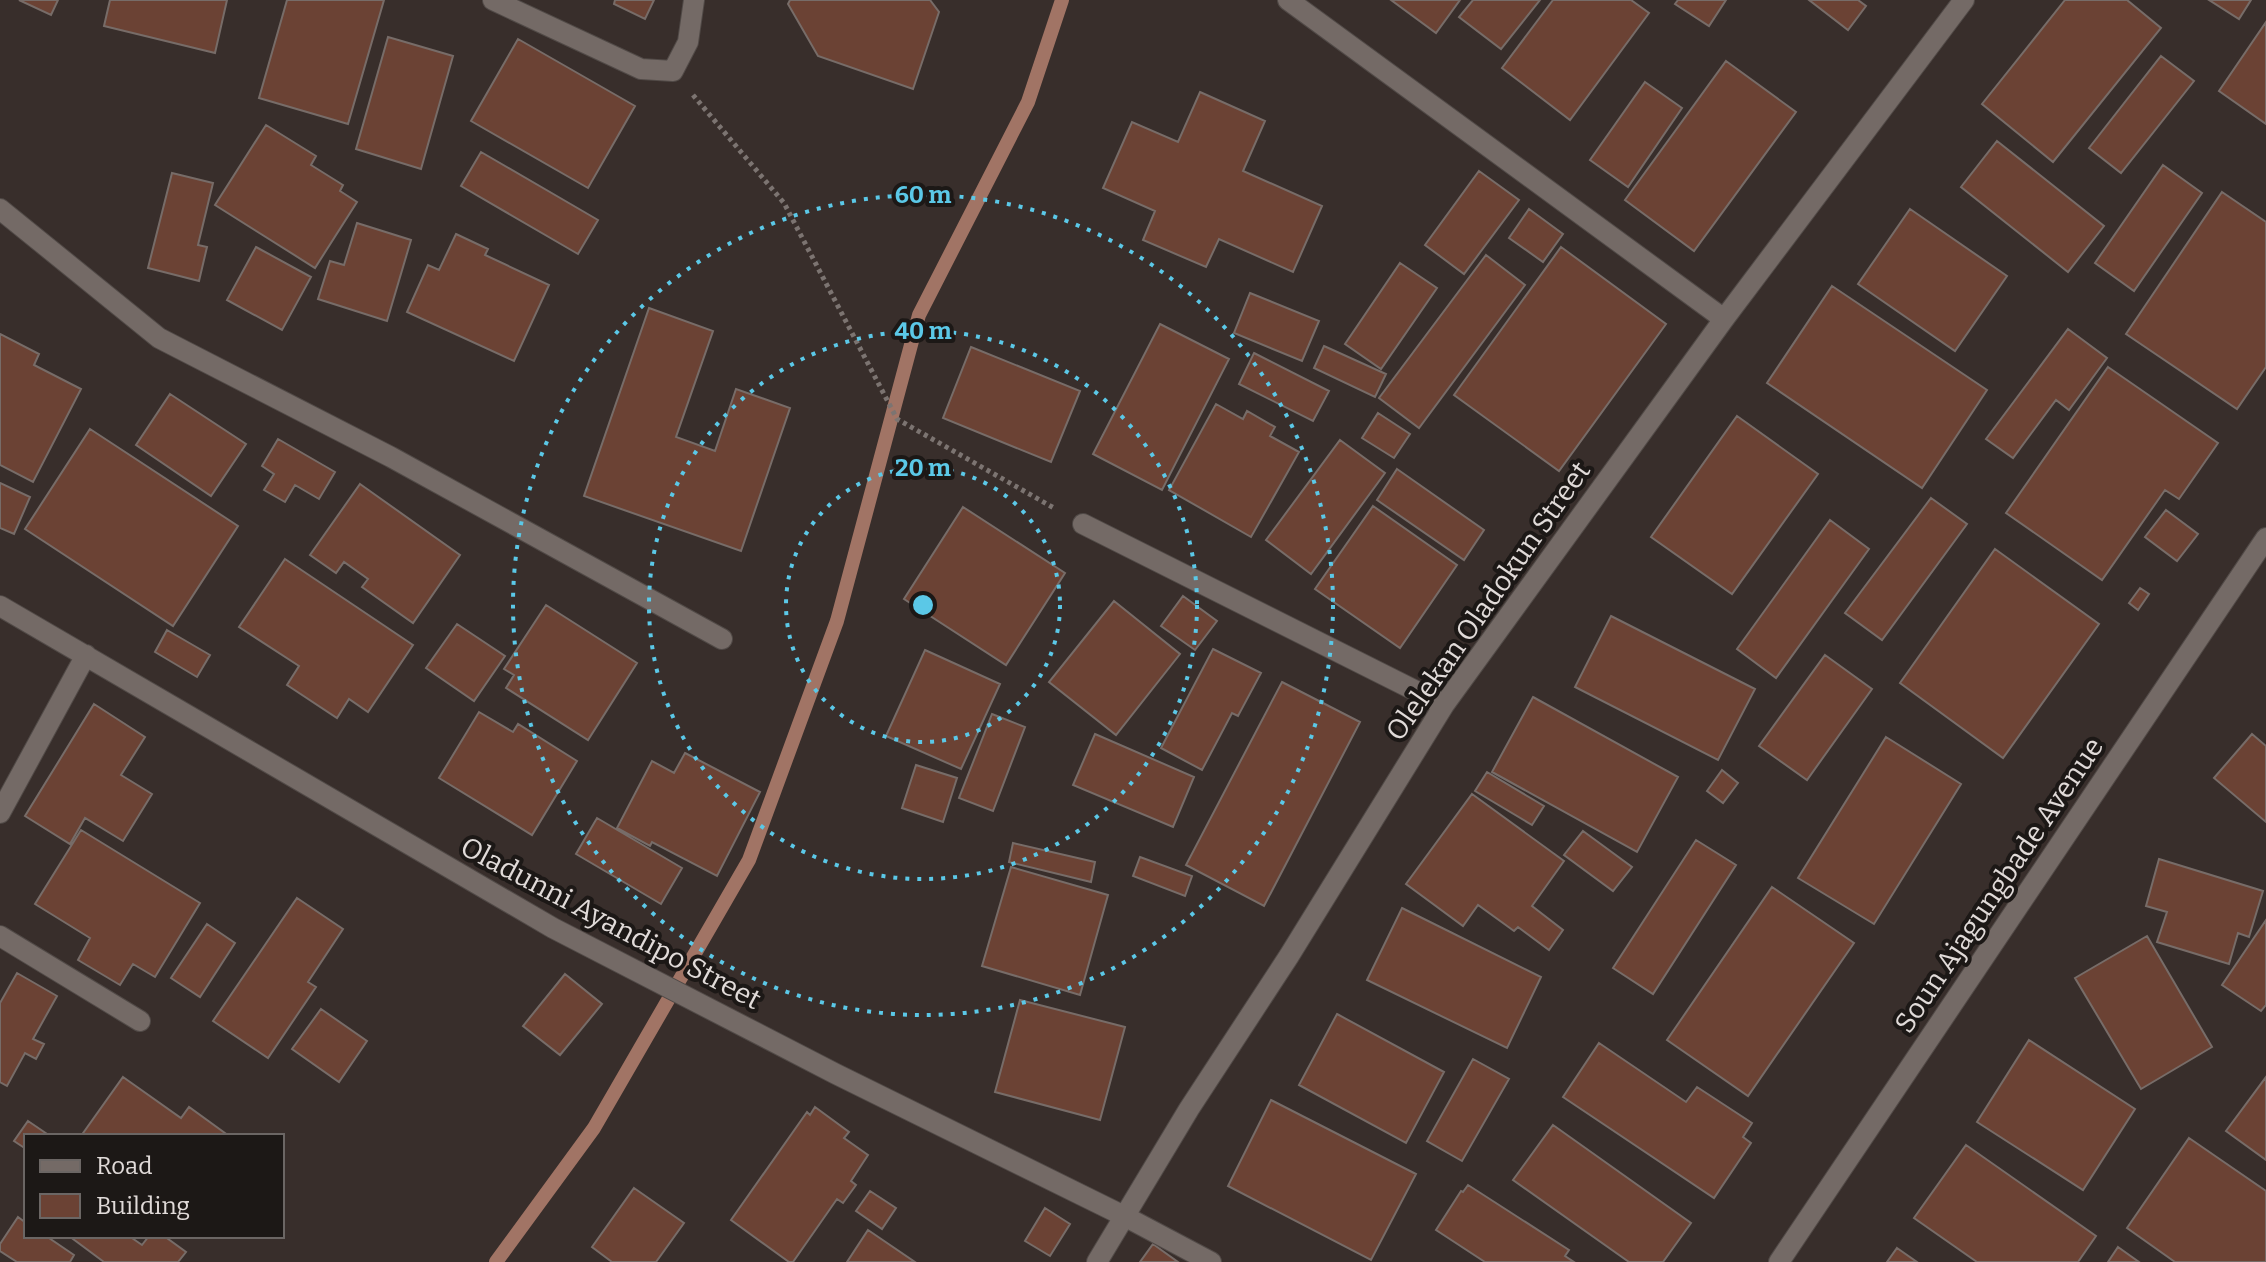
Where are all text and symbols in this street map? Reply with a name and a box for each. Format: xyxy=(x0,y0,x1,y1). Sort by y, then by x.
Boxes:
text: 60 m xyxy=(895,181,951,209)
text: 40 m xyxy=(894,317,952,345)
text: 20 m xyxy=(895,454,951,482)
street label: Olelekan Oladokun Street xyxy=(1379,455,1597,747)
centre of rings xyxy=(909,591,937,619)
street label: Soun Ajagungbade Avenue xyxy=(1888,731,2110,1039)
street label: Oladunni Ayandipo Street xyxy=(455,830,767,1016)
legend xyxy=(24,1134,284,1238)
text: Road xyxy=(96,1152,152,1180)
text: Building xyxy=(96,1192,190,1220)

